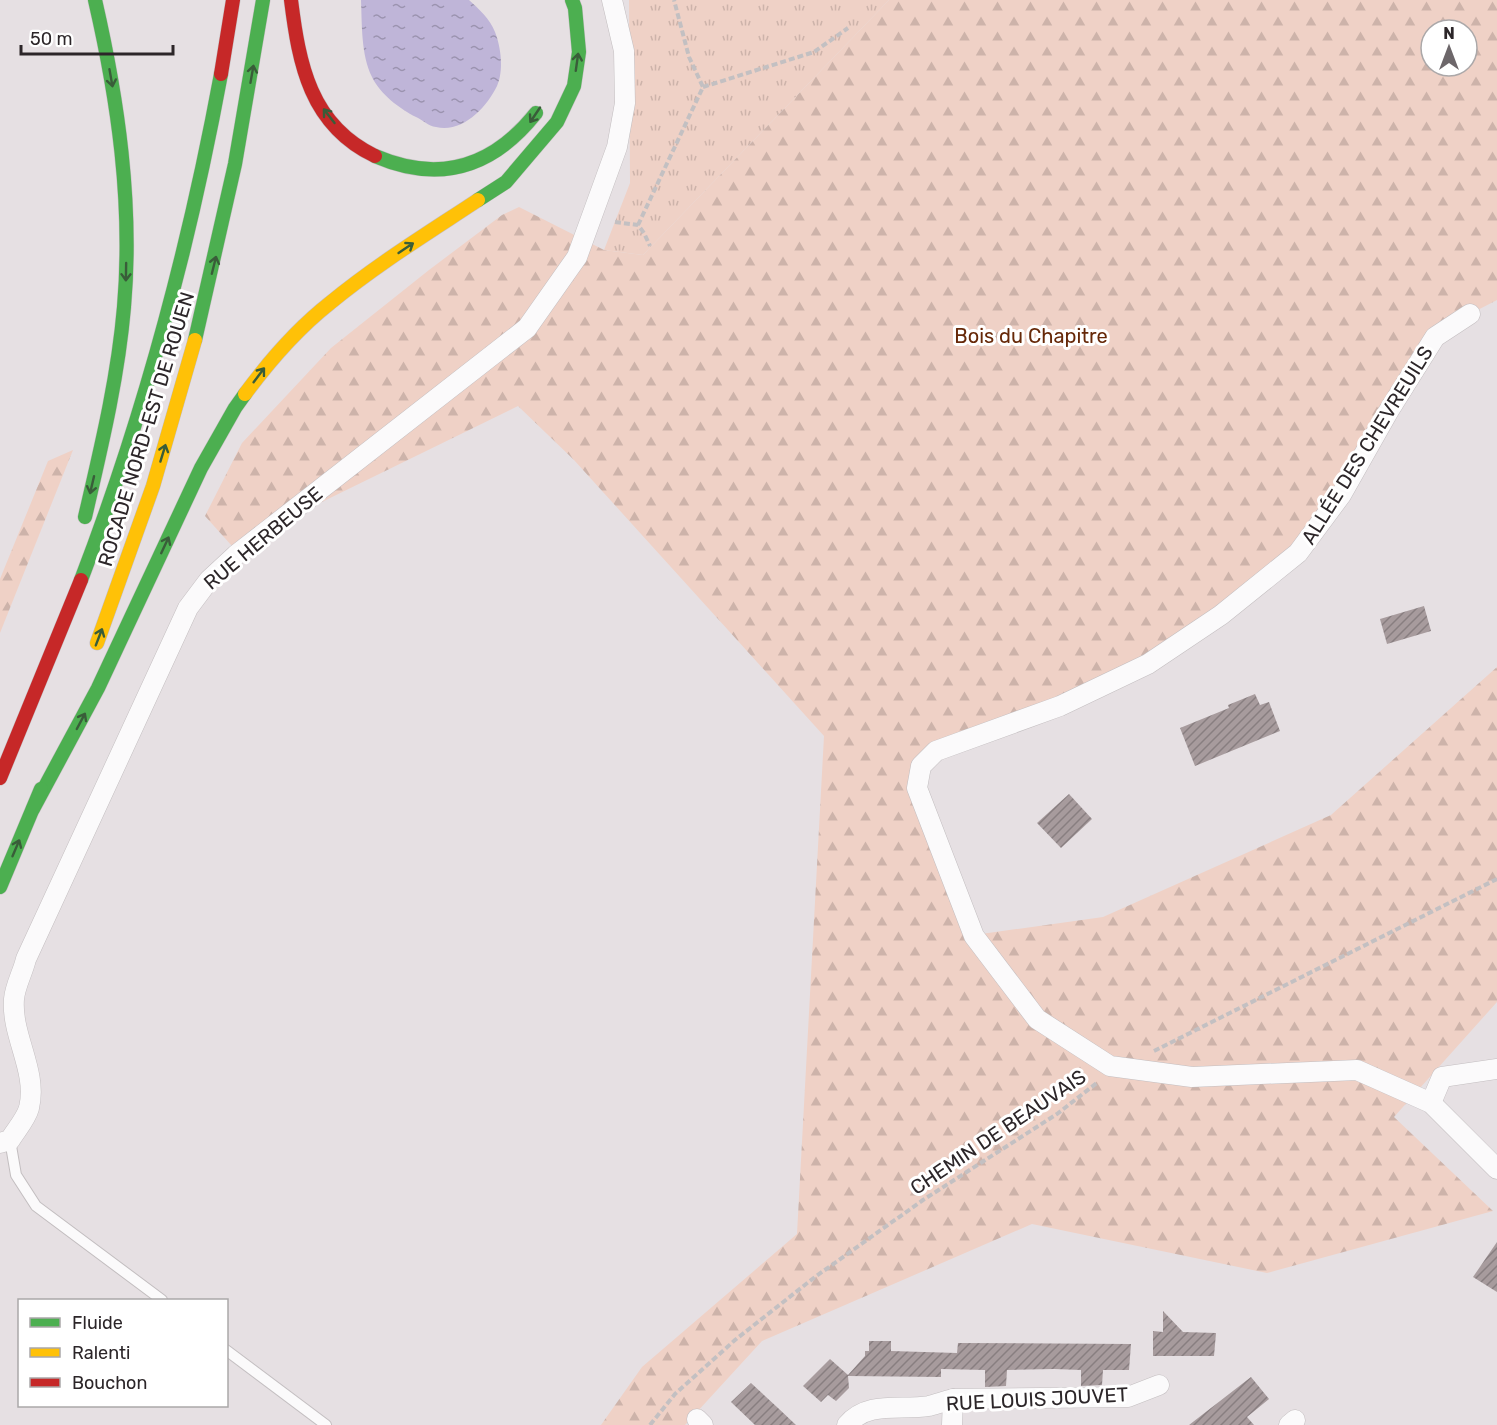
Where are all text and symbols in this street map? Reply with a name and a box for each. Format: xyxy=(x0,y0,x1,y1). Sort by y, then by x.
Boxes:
scale bar xyxy=(21,18,172,56)
north arrow xyxy=(1419,18,1479,78)
text: N xyxy=(1443,24,1455,43)
text: 50 m xyxy=(30,28,73,50)
one-way arrow xyxy=(572,53,583,72)
one-way arrow xyxy=(247,64,258,84)
one-way arrow xyxy=(105,68,116,87)
one-way arrow xyxy=(529,107,541,123)
one-way arrow xyxy=(322,109,335,125)
one-way arrow xyxy=(397,242,414,254)
one-way arrow xyxy=(208,256,220,275)
one-way arrow xyxy=(120,261,132,281)
street label: ROCADE NORD-EST DE ROUEN xyxy=(93,289,199,569)
park label: Bois du Chapitre xyxy=(954,324,1108,348)
street label: ALLÉE DES CHEVREUILS xyxy=(1296,341,1438,549)
one-way arrow xyxy=(253,368,266,384)
one-way arrow xyxy=(158,444,169,463)
one-way arrow xyxy=(86,475,98,494)
street label: RUE HERBEUSE xyxy=(199,481,327,595)
one-way arrow xyxy=(159,537,171,555)
one-way arrow xyxy=(95,629,106,647)
one-way arrow xyxy=(75,713,87,730)
one-way arrow xyxy=(12,839,23,857)
street label: CHEMIN DE BEAUVAIS xyxy=(906,1064,1090,1200)
legend xyxy=(18,1299,228,1407)
text: Fluide xyxy=(72,1312,123,1334)
text: Ralenti xyxy=(72,1342,130,1364)
text: Bouchon xyxy=(72,1372,147,1394)
street label: RUE LOUIS JOUVET xyxy=(945,1382,1129,1416)

